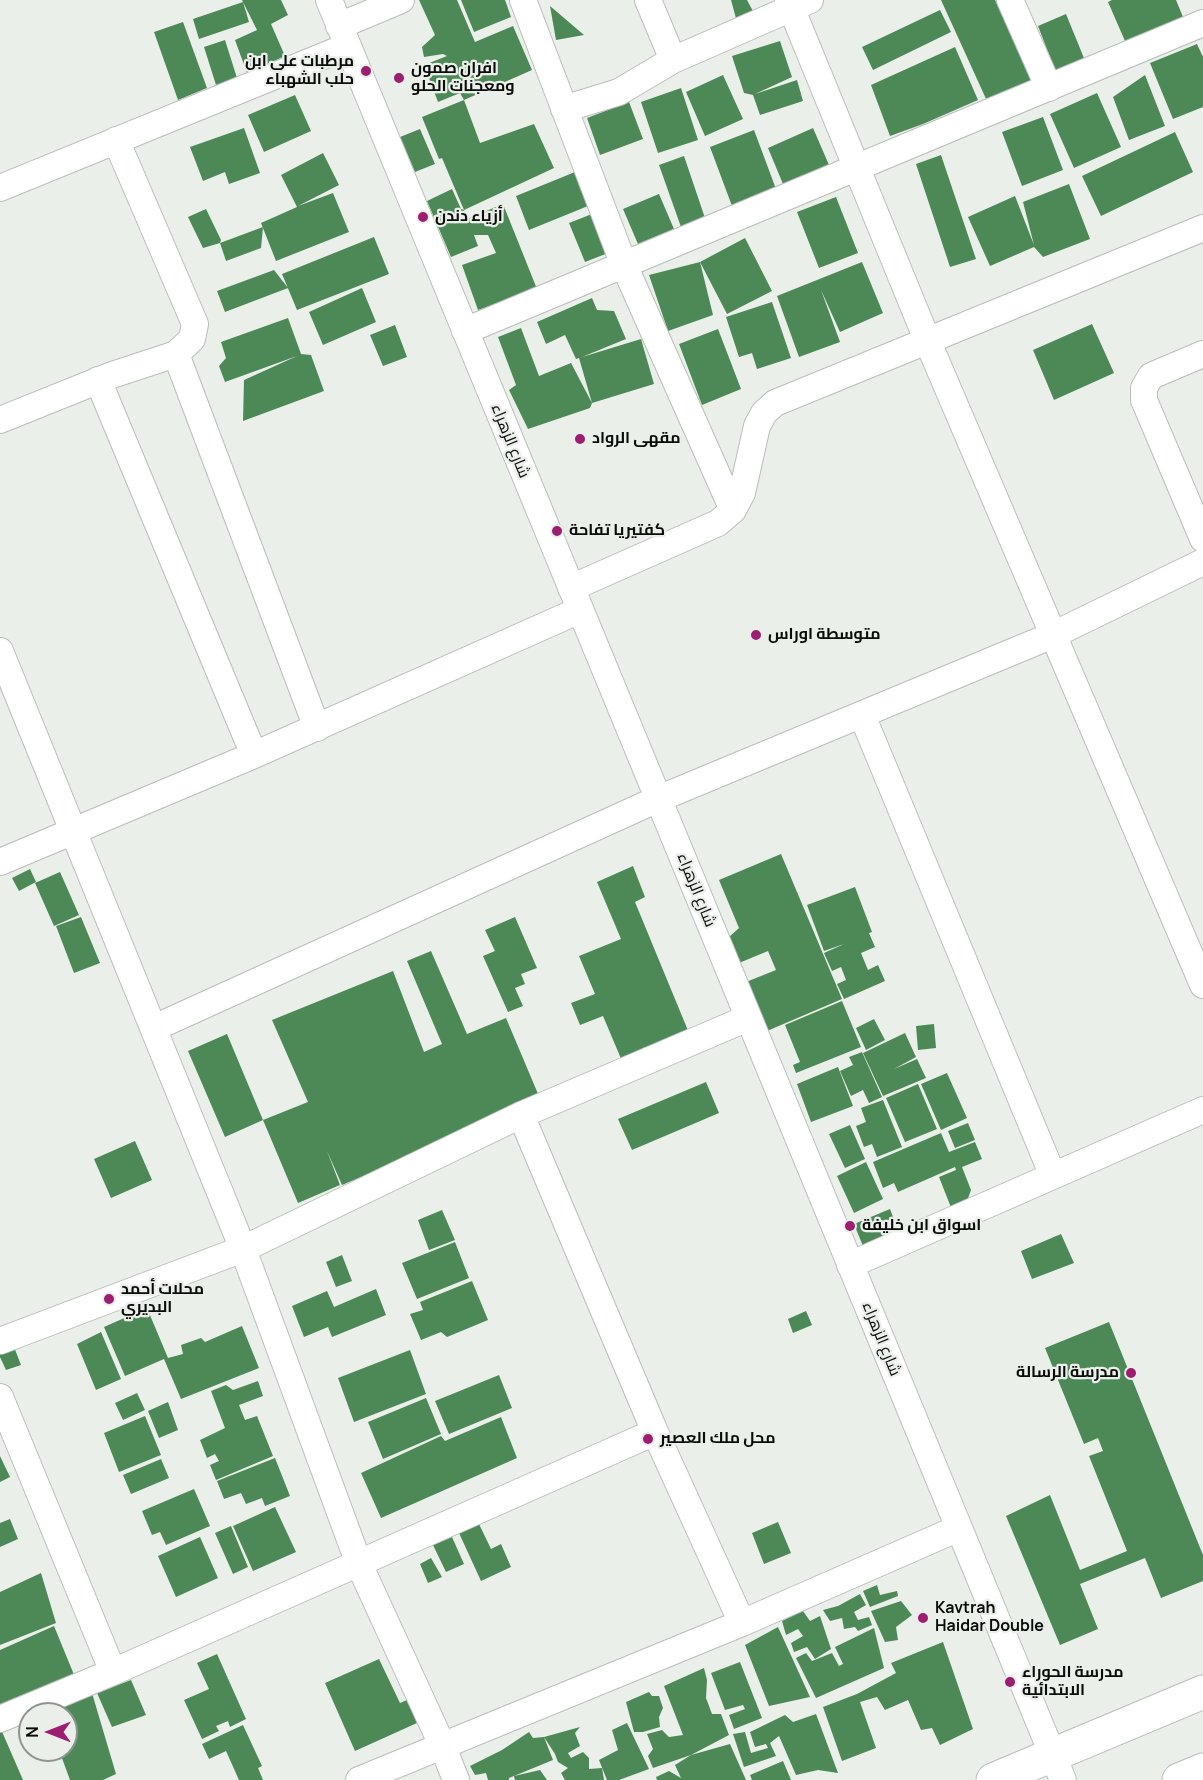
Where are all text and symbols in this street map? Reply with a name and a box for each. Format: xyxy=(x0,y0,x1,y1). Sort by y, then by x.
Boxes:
place label: مرطبات علي ابن حلب الشهباء xyxy=(245,52,354,90)
place label: افران صمون ومعجنات الحلو xyxy=(411,59,515,97)
marker: مرطبات علي ابن حلب الشهباء xyxy=(359,64,373,78)
marker: افران صمون ومعجنات الحلو xyxy=(392,71,406,85)
place label: أزياء دندن xyxy=(435,207,503,227)
marker: أزياء دندن xyxy=(416,210,430,224)
street label: شارع الزهراء xyxy=(486,401,534,481)
place label: مقهى الرواد xyxy=(592,429,680,449)
marker: مقهى الرواد xyxy=(573,432,587,446)
place label: كفتيريا تفاحة xyxy=(569,521,665,541)
marker: كفتيريا تفاحة xyxy=(550,524,564,538)
place label: متوسطة اوراس xyxy=(768,625,881,645)
marker: متوسطة اوراس xyxy=(749,628,763,642)
street label: شارع الزهراء xyxy=(672,850,720,930)
place label: اسواق ابن خليفة xyxy=(862,1216,981,1236)
marker: اسواق ابن خليفة xyxy=(843,1219,857,1233)
place label: محلات أحمد البديري xyxy=(121,1280,204,1318)
marker: محلات أحمد البديري xyxy=(102,1292,116,1306)
street label: شارع الزهراء xyxy=(857,1299,905,1379)
place label: مدرسة الرسالة xyxy=(1016,1363,1119,1383)
marker: مدرسة الرسالة xyxy=(1124,1366,1138,1380)
place label: محل ملك العصير xyxy=(660,1429,776,1449)
marker: محل ملك العصير xyxy=(641,1432,655,1446)
place label: Kavtrah Haidar Double xyxy=(935,1599,1044,1637)
marker: Kavtrah Haidar Double xyxy=(916,1611,930,1625)
place label: مدرسة الحوراء الابتدائية xyxy=(1022,1663,1124,1701)
marker: مدرسة الحوراء الابتدائية xyxy=(1003,1675,1017,1689)
north arrow xyxy=(18,1702,78,1762)
text: N xyxy=(21,1726,43,1738)

